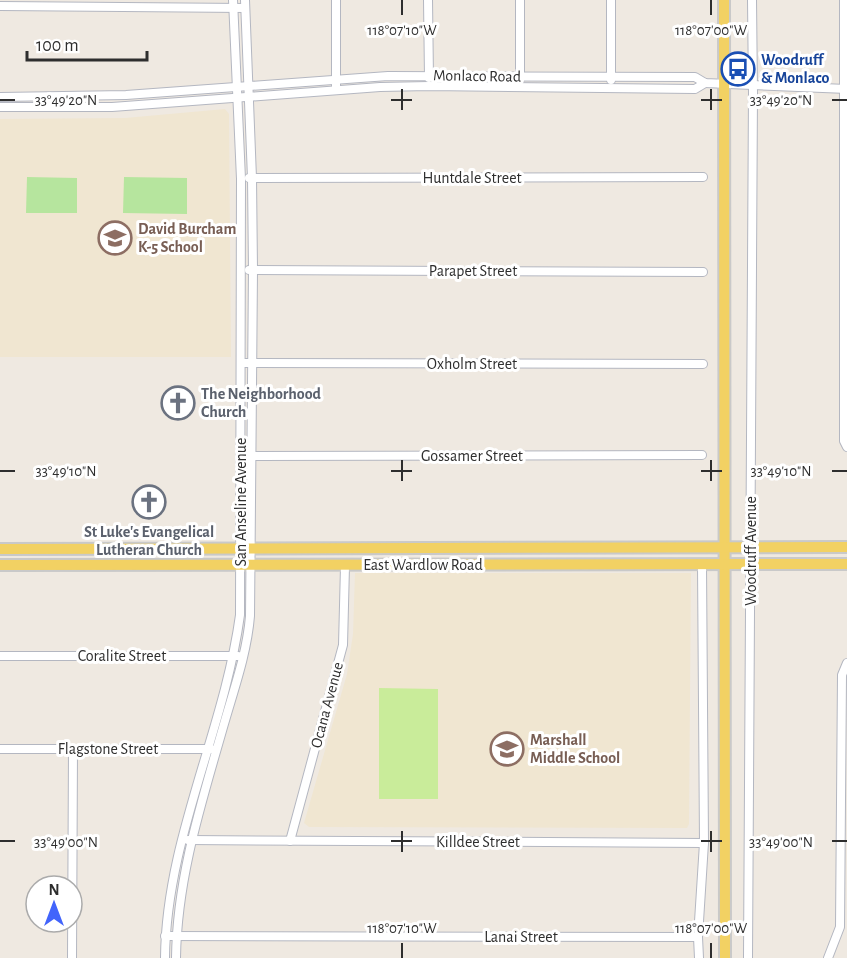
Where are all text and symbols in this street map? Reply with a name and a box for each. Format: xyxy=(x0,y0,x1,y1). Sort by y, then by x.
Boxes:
text: 118°07'10"W xyxy=(367,23,437,38)
text: 118°07'00"W xyxy=(675,23,748,38)
scale bar xyxy=(27,24,147,62)
text: 100 m xyxy=(36,37,79,55)
bus stop icon: Woodruff & Monlaco xyxy=(720,51,756,87)
place label: Woodruff & Monlaco xyxy=(761,52,830,86)
street label: Monlaco Road xyxy=(433,67,521,85)
text: 33°49'20"N xyxy=(35,93,97,108)
text: 33°49'20"N xyxy=(750,93,812,108)
street label: Huntdale Street xyxy=(422,170,522,186)
school or university icon: David Burcham K-5 School xyxy=(97,220,133,256)
place label: David Burcham K-5 School xyxy=(138,221,236,255)
street label: Parapet Street xyxy=(429,263,517,279)
street label: Oxholm Street xyxy=(427,356,517,372)
church icon: The Neighborhood Church xyxy=(160,385,196,421)
place label: The Neighborhood Church xyxy=(201,386,322,420)
street label: San Anseline Avenue xyxy=(233,438,249,566)
street label: Gossamer Street xyxy=(421,448,523,464)
text: 33°49'10"N xyxy=(35,464,97,479)
text: 33°49'10"N xyxy=(750,464,812,479)
church icon: St Luke's Evangelical Lutheran Church xyxy=(131,484,167,520)
street label: Woodruff Avenue xyxy=(743,496,759,606)
place label: St Luke's Evangelical Lutheran Church xyxy=(84,524,214,558)
street label: East Wardlow Road xyxy=(363,557,483,573)
street label: Coralite Street xyxy=(78,648,166,664)
street label: Ocana Avenue xyxy=(308,660,346,750)
school or university icon: Marshall Middle School xyxy=(489,731,525,767)
place label: Marshall Middle School xyxy=(530,732,620,766)
street label: Flagstone Street xyxy=(58,741,158,757)
street label: Killdee Street xyxy=(436,834,520,850)
text: 33°49'00"N xyxy=(34,835,98,850)
text: 33°49'00"N xyxy=(749,835,813,850)
north arrow xyxy=(24,874,84,934)
text: N xyxy=(48,882,60,898)
text: 118°07'10"W xyxy=(367,921,437,936)
text: 118°07'00"W xyxy=(675,921,748,936)
street label: Lanai Street xyxy=(484,929,558,945)

